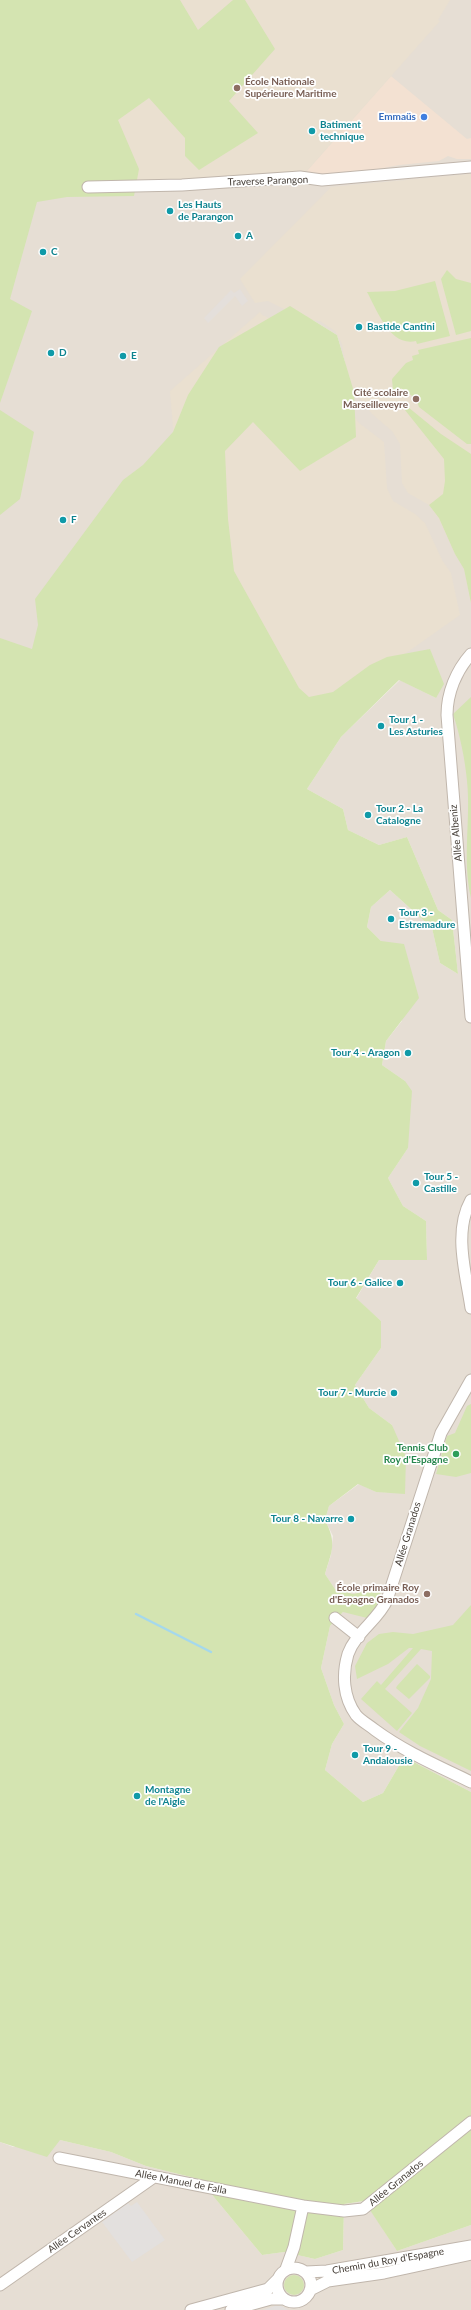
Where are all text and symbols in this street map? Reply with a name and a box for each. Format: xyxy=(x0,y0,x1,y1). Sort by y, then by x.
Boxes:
place label: École Nationale Supérieure Maritime xyxy=(245,76,336,100)
marker: École Nationale Supérieure Maritime xyxy=(232,83,242,93)
place label: Emmaüs xyxy=(379,111,416,123)
marker: Emmaüs xyxy=(419,112,429,122)
place label: Batiment technique xyxy=(320,119,364,142)
marker: Batiment technique xyxy=(307,126,317,136)
street label: Traverse Parangon xyxy=(228,174,308,188)
place label: Les Hauts de Parangon xyxy=(178,199,234,222)
marker: Les Hauts de Parangon xyxy=(165,206,175,216)
place label: A xyxy=(246,230,253,242)
marker: A xyxy=(233,231,243,241)
place label: C xyxy=(51,246,58,258)
marker: C xyxy=(38,247,48,257)
place label: Bastide Cantini xyxy=(367,321,435,333)
marker: Bastide Cantini xyxy=(354,322,364,332)
place label: D xyxy=(59,347,67,359)
marker: D xyxy=(46,348,56,358)
place label: E xyxy=(131,350,137,362)
marker: E xyxy=(118,351,128,361)
place label: Cité scolaire Marseilleveyre xyxy=(343,387,408,410)
marker: Cité scolaire Marseilleveyre xyxy=(411,394,421,404)
place label: F xyxy=(71,514,77,526)
marker: F xyxy=(58,515,68,525)
place label: Tour 1 - Les Asturies xyxy=(389,714,443,738)
marker: Tour 1 - Les Asturies xyxy=(376,721,386,731)
place label: Tour 2 - La Catalogne xyxy=(376,803,423,826)
street label: Allée Albeniz xyxy=(448,804,464,862)
marker: Tour 2 - La Catalogne xyxy=(363,810,373,820)
place label: Tour 3 - Estremadure xyxy=(399,907,455,930)
marker: Tour 3 - Estremadure xyxy=(386,914,396,924)
place label: Tour 4 - Aragon xyxy=(331,1047,400,1059)
marker: Tour 4 - Aragon xyxy=(403,1048,413,1058)
place label: Tour 5 - Castille xyxy=(424,1171,458,1194)
marker: Tour 5 - Castille xyxy=(411,1178,421,1188)
place label: Tour 6 - Galice xyxy=(328,1277,392,1289)
marker: Tour 6 - Galice xyxy=(395,1278,405,1288)
place label: Tour 7 - Murcie xyxy=(318,1387,386,1399)
marker: Tour 7 - Murcie xyxy=(389,1388,399,1398)
place label: Tennis Club Roy d'Espagne xyxy=(384,1442,448,1466)
marker: Tennis Club Roy d'Espagne xyxy=(451,1449,461,1459)
street label: Allée Granados xyxy=(393,1500,423,1568)
place label: Tour 8 - Navarre xyxy=(271,1513,343,1525)
marker: Tour 8 - Navarre xyxy=(346,1514,356,1524)
place label: École primaire Roy d'Espagne Granados xyxy=(329,1582,419,1606)
marker: École primaire Roy d'Espagne Granados xyxy=(422,1589,432,1599)
place label: Tour 9 - Andalousie xyxy=(363,1743,412,1766)
marker: Tour 9 - Andalousie xyxy=(350,1750,360,1760)
place label: Montagne de l'Aigle xyxy=(145,1784,191,1808)
marker: Montagne de l'Aigle xyxy=(132,1791,142,1801)
street label: Allée Granados xyxy=(366,2157,426,2209)
street label: Allée Manuel de Falla xyxy=(134,2167,228,2197)
street label: Allée Cervantes xyxy=(45,2206,109,2256)
street label: Chemin du Roy d'Espagne xyxy=(331,2245,445,2277)

